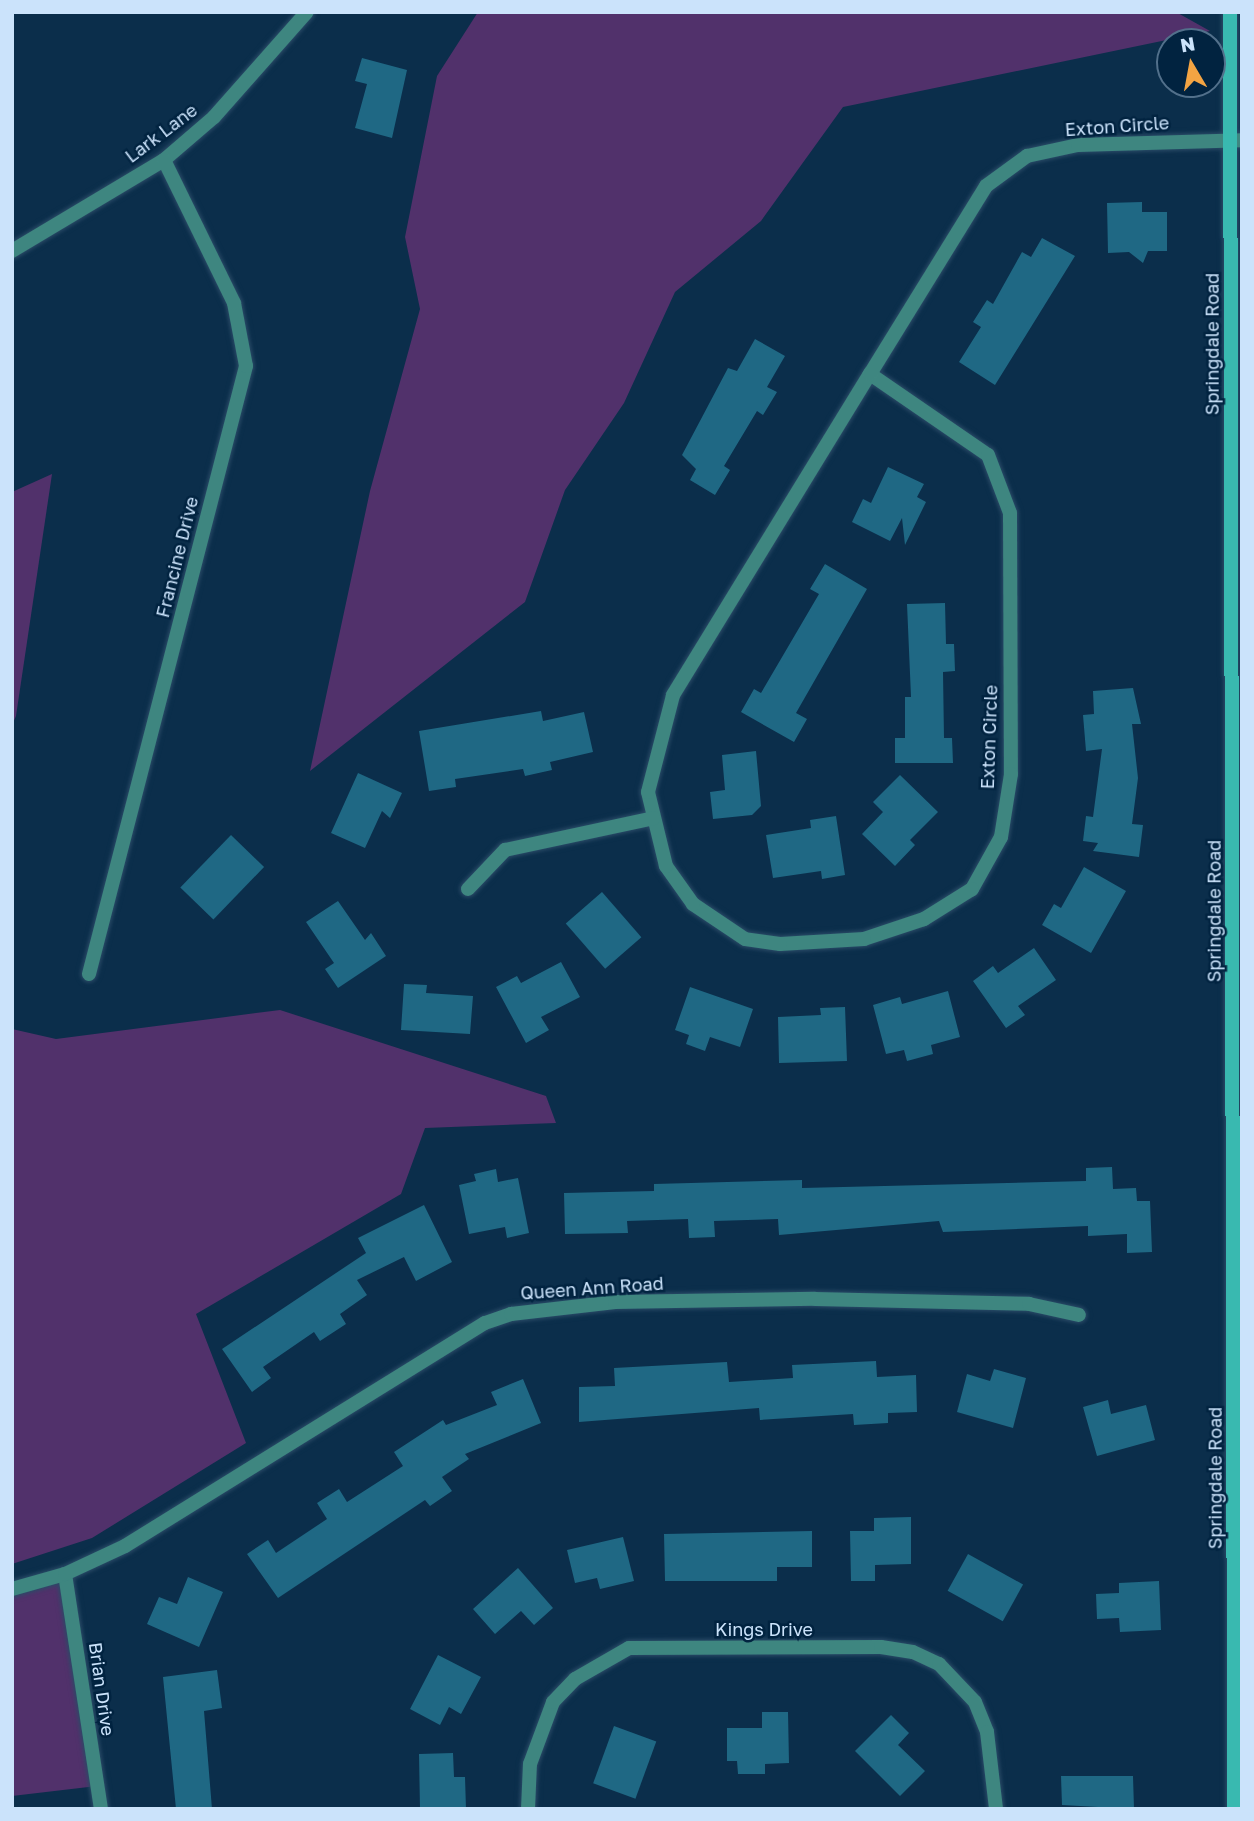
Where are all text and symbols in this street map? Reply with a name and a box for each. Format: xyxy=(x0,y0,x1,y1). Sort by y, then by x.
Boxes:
north arrow xyxy=(1156,28,1226,98)
text: N xyxy=(1178,31,1197,56)
street label: Lark Lane xyxy=(121,99,201,167)
street label: Exton Circle xyxy=(1064,112,1170,140)
street label: Springdale Road xyxy=(1201,273,1223,415)
street label: Francine Drive xyxy=(152,494,202,620)
street label: Exton Circle xyxy=(976,684,1002,790)
street label: Springdale Road xyxy=(1203,840,1225,982)
street label: Queen Ann Road xyxy=(520,1272,664,1304)
street label: Springdale Road xyxy=(1204,1407,1226,1549)
street label: Kings Drive xyxy=(715,1618,813,1640)
street label: Brian Drive xyxy=(85,1641,119,1737)

